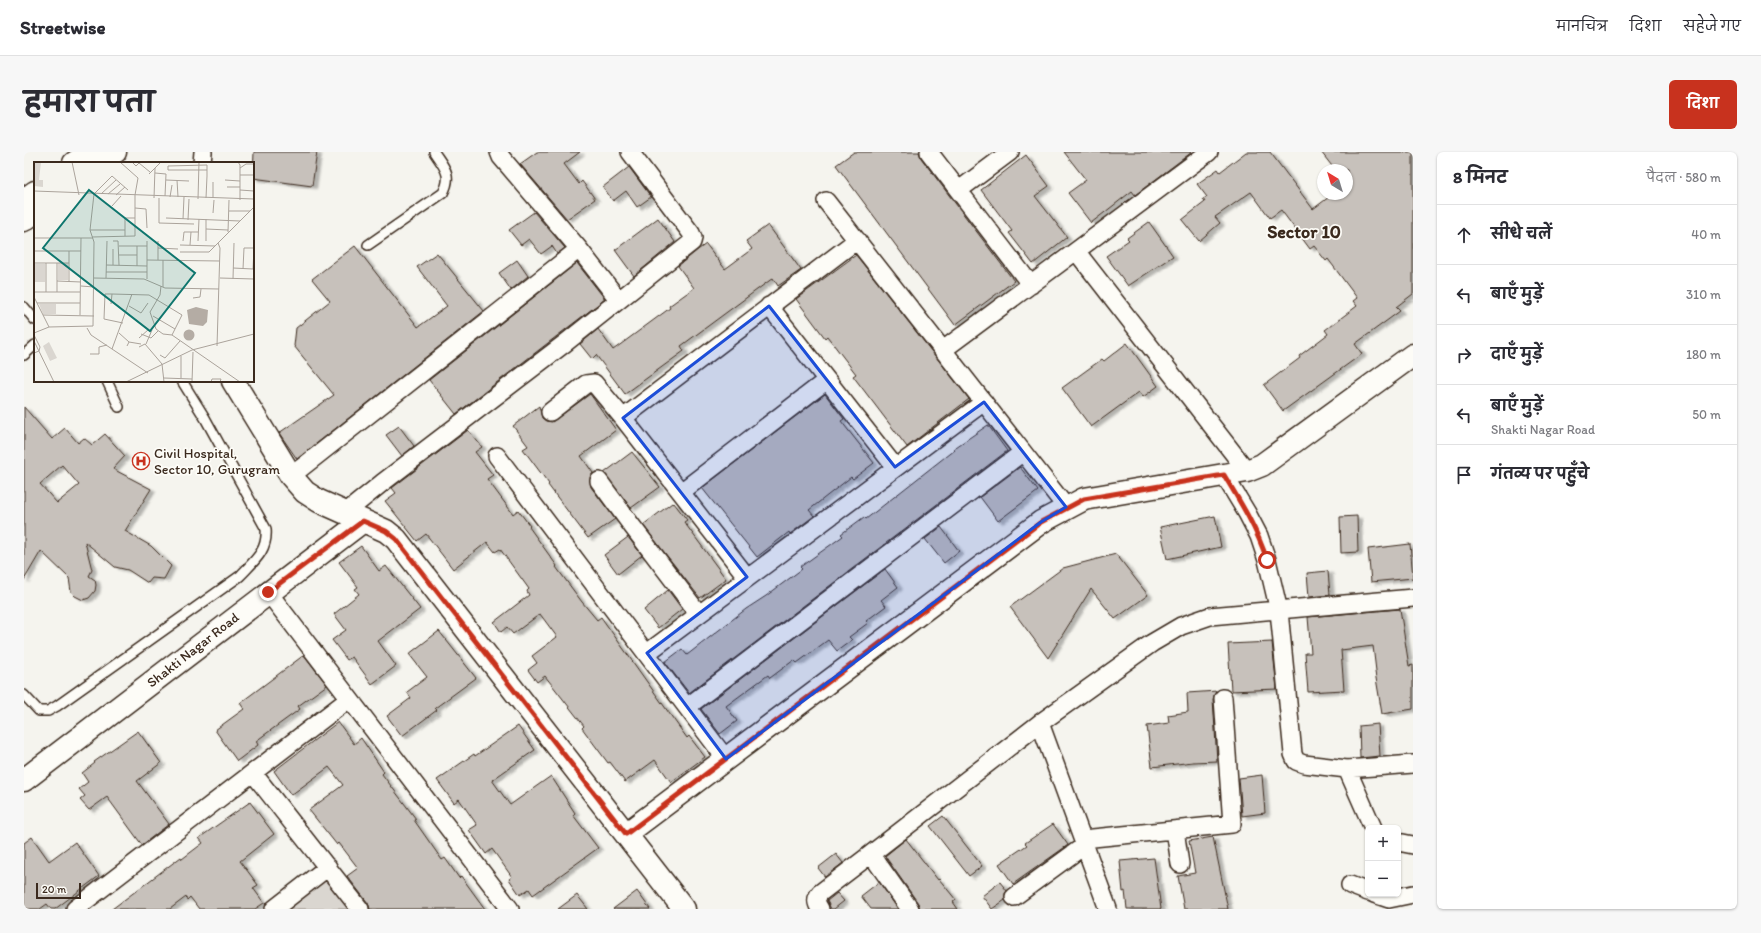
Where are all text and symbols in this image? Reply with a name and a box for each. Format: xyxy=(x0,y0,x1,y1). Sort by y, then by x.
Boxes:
text: Streetwise xyxy=(20,16,106,39)
text: मानचित्र xyxy=(1556,18,1608,35)
text: दिशा xyxy=(1630,18,1661,35)
text: सहेजे गए xyxy=(1683,18,1741,35)
button: दिशा xyxy=(1669,80,1737,129)
text: हमारा पता xyxy=(24,85,155,119)
inset map xyxy=(34,162,254,382)
north arrow xyxy=(1317,164,1353,200)
text: 8 मिनट xyxy=(1453,167,1507,187)
text: पैदल · 580 m xyxy=(1646,170,1721,185)
district label: Sector 10 xyxy=(1267,221,1341,243)
icon: ahead xyxy=(1453,224,1475,246)
text: सीधे चलें xyxy=(1491,225,1552,243)
text: 40 m xyxy=(1691,227,1721,242)
icon: left xyxy=(1453,284,1475,306)
text: बाएँ मुड़ें xyxy=(1491,285,1543,303)
text: 310 m xyxy=(1686,287,1721,302)
icon: right xyxy=(1453,344,1475,366)
text: दाएँ मुड़ें xyxy=(1491,345,1543,363)
text: 180 m xyxy=(1686,347,1721,362)
text: बाएँ मुड़ें xyxy=(1491,397,1543,415)
icon: left xyxy=(1453,404,1475,426)
text: 50 m xyxy=(1692,407,1721,422)
text: Shakti Nagar Road xyxy=(1491,422,1595,437)
place label: Civil Hospital, Sector 10, Gurugram xyxy=(154,445,280,478)
hospital icon: Civil Hospital, Sector 10, Gurugram xyxy=(131,451,151,471)
icon: arrive xyxy=(1453,464,1475,486)
text: गंतव्य पर पहुँचे xyxy=(1491,465,1589,483)
route start xyxy=(1258,551,1276,569)
route end xyxy=(259,583,277,601)
street label: Shakti Nagar Road xyxy=(144,609,243,691)
map controls xyxy=(1365,825,1401,897)
button: + xyxy=(1365,825,1401,861)
button: − xyxy=(1365,861,1401,897)
scale bar xyxy=(36,881,81,900)
text: 20 m xyxy=(42,883,66,896)

